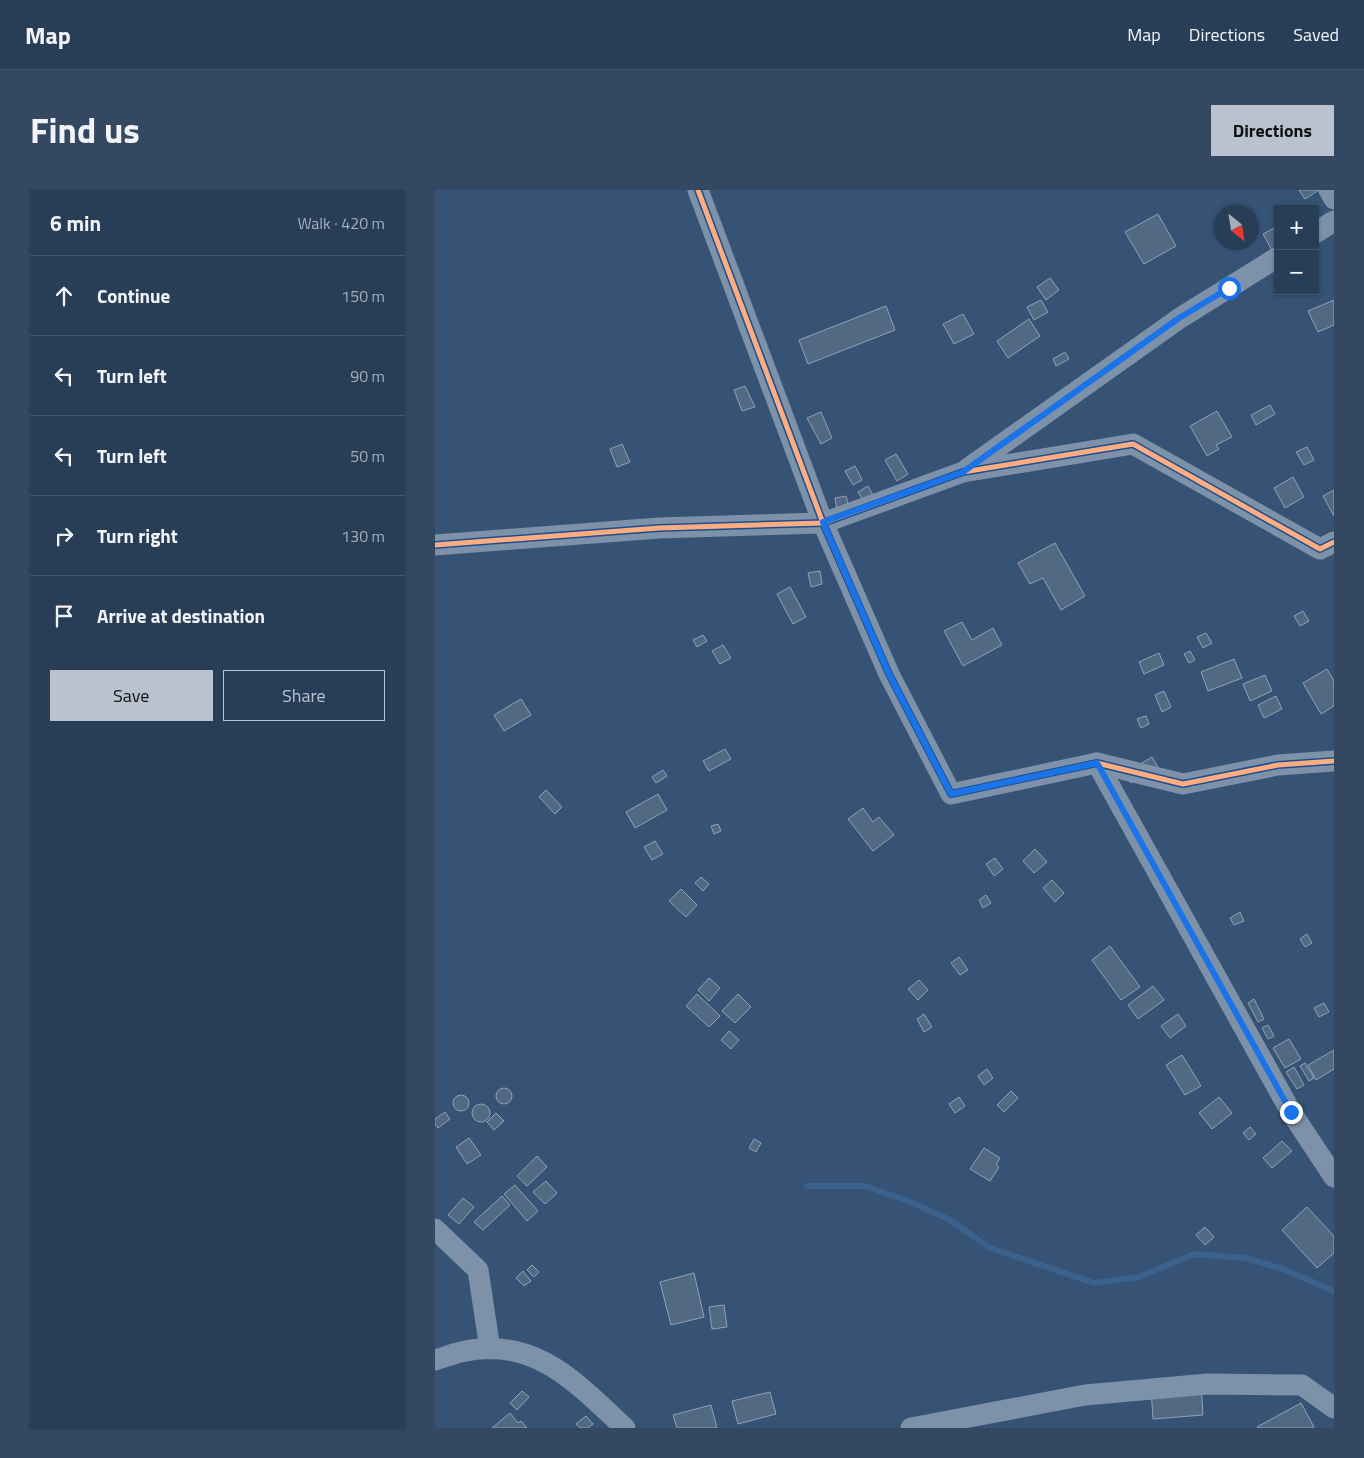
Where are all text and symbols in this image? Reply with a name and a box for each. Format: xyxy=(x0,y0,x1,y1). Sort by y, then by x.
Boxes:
text: Map xyxy=(25,17,71,53)
text: Map xyxy=(1127,21,1161,48)
text: Directions xyxy=(1189,21,1265,48)
text: Saved xyxy=(1293,21,1339,48)
text: Find us xyxy=(30,103,140,157)
button: Directions xyxy=(1211,105,1334,156)
north arrow xyxy=(1214,205,1259,250)
map controls xyxy=(1274,205,1319,295)
button: + xyxy=(1274,205,1319,250)
text: 6 min xyxy=(50,207,101,239)
text: Walk · 420 m xyxy=(297,211,385,235)
button: − xyxy=(1274,250,1319,295)
route start xyxy=(1218,277,1241,300)
text: Continue xyxy=(97,281,170,310)
icon: ahead xyxy=(50,282,78,310)
text: 150 m xyxy=(341,284,385,308)
text: Turn left xyxy=(97,361,167,390)
icon: left xyxy=(50,362,78,390)
text: 90 m xyxy=(350,364,385,388)
text: Turn left xyxy=(97,441,167,470)
icon: left xyxy=(50,442,78,470)
text: 50 m xyxy=(350,444,385,468)
text: Turn right xyxy=(97,521,178,550)
icon: right xyxy=(50,522,78,550)
text: 130 m xyxy=(341,524,385,548)
text: Arrive at destination xyxy=(97,601,265,630)
icon: arrive xyxy=(50,602,78,630)
button: Save xyxy=(50,670,213,721)
button: Share xyxy=(223,670,385,721)
route end xyxy=(1280,1101,1303,1124)

